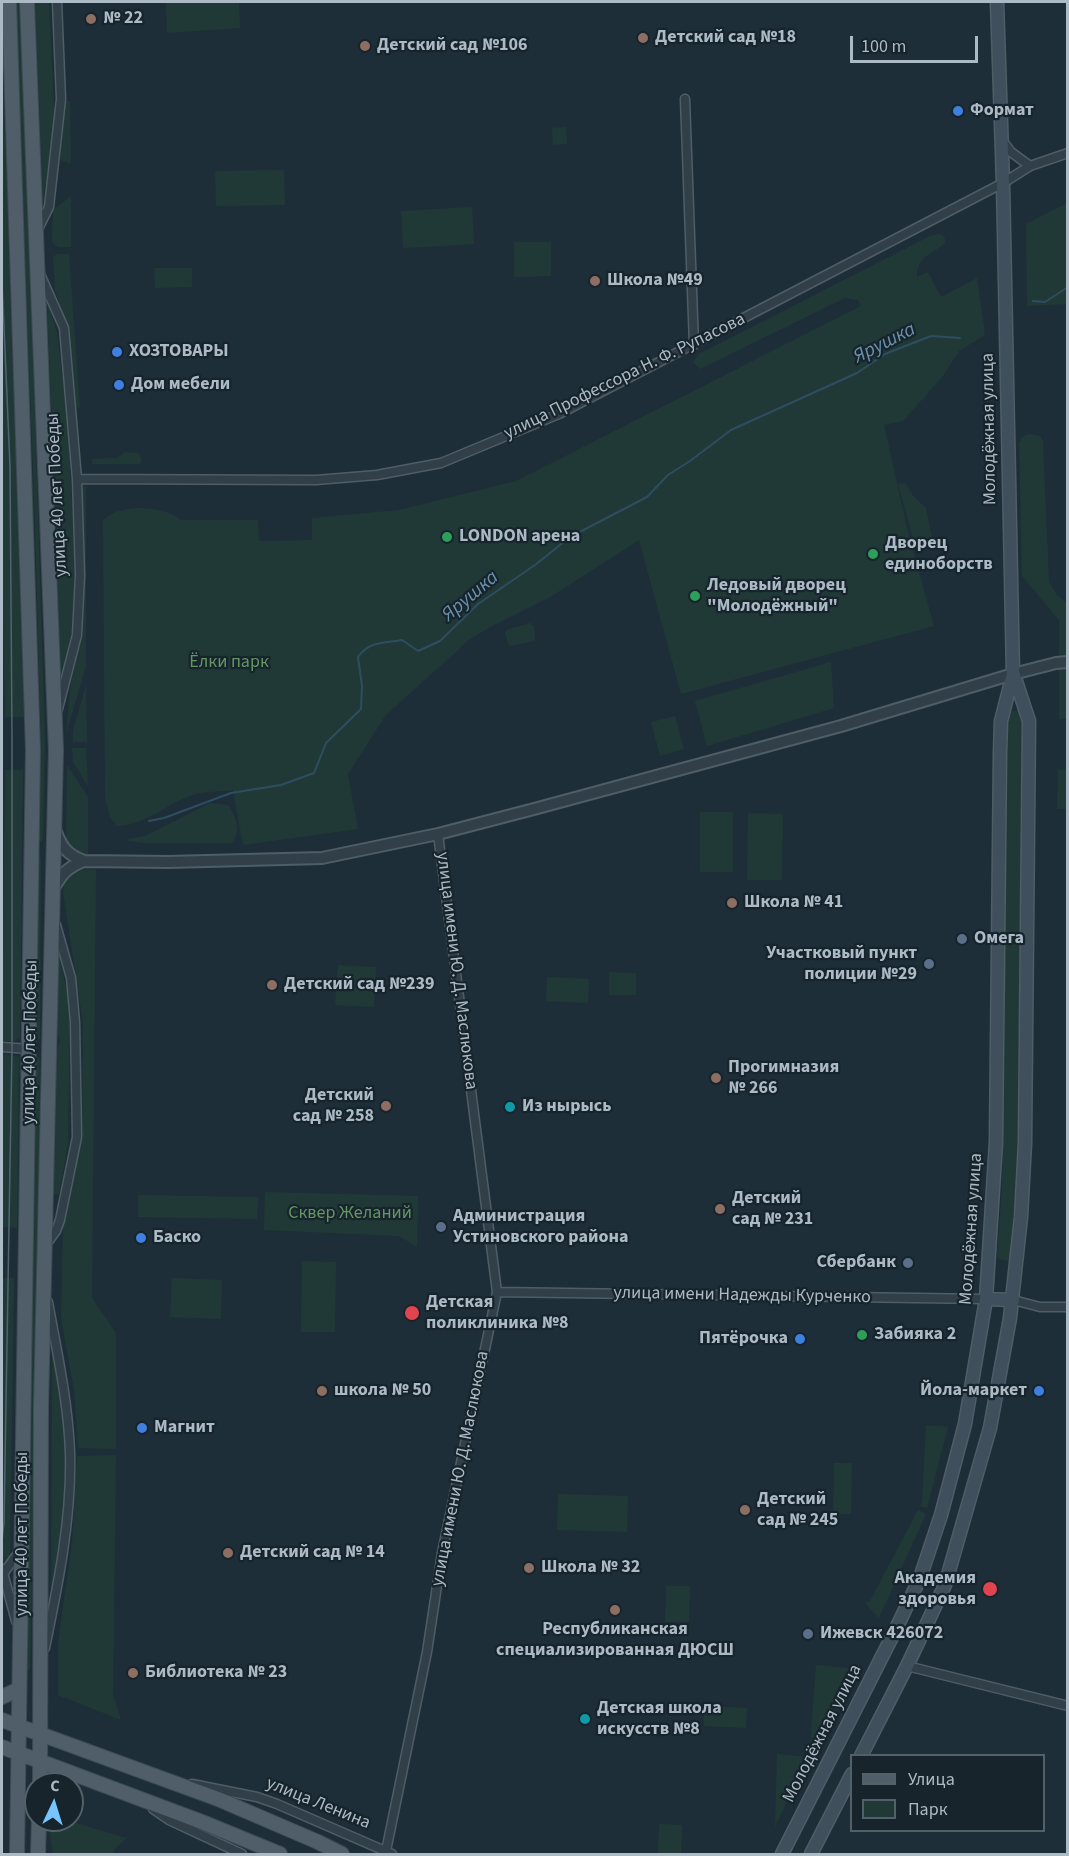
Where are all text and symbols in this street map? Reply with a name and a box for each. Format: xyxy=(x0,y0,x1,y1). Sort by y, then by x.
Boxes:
place label: № 22 xyxy=(103,8,143,30)
marker: № 22 xyxy=(84,12,98,26)
scale bar xyxy=(853,24,980,62)
place label: Детский сад №18 xyxy=(655,27,796,49)
marker: Детский сад №18 xyxy=(636,31,650,45)
text: 100 m xyxy=(861,34,906,59)
place label: Детский сад №106 xyxy=(377,35,528,57)
marker: Детский сад №106 xyxy=(358,39,372,53)
place label: Формат xyxy=(970,100,1034,122)
marker: Формат xyxy=(951,104,965,118)
place label: Школа №49 xyxy=(607,270,703,292)
marker: Школа №49 xyxy=(588,274,602,288)
street label: улица Профессора Н. Ф. Рупасова xyxy=(501,309,749,445)
water label: Ярушка xyxy=(850,318,920,370)
place label: ХОЗТОВАРЫ xyxy=(129,341,229,363)
marker: ХОЗТОВАРЫ xyxy=(110,345,124,359)
street label: Молодёжная улица xyxy=(978,353,1002,505)
place label: Дом мебели xyxy=(131,374,230,396)
marker: Дом мебели xyxy=(112,378,126,392)
street label: улица 40 лет Победы xyxy=(43,412,73,578)
place label: LONDON арена xyxy=(459,526,580,548)
marker: LONDON арена xyxy=(440,530,454,544)
place label: Дворец единоборств xyxy=(885,533,993,576)
marker: Дворец единоборств xyxy=(866,547,880,561)
water label: Ярушка xyxy=(438,566,504,628)
place label: Ледовый дворец "Молодёжный" xyxy=(707,575,846,618)
marker: Ледовый дворец "Молодёжный" xyxy=(688,589,702,603)
park label: Ёлки парк xyxy=(189,652,269,674)
street label: улица имени Ю. Д. Маслюкова xyxy=(431,851,481,1091)
place label: Школа № 41 xyxy=(744,892,843,914)
marker: Школа № 41 xyxy=(725,896,739,910)
place label: Омега xyxy=(974,928,1024,950)
marker: Омега xyxy=(955,932,969,946)
place label: Участковый пункт полиции №29 xyxy=(766,943,917,986)
marker: Участковый пункт полиции №29 xyxy=(922,957,936,971)
street label: улица 40 лет Победы xyxy=(19,960,43,1124)
place label: Детский сад №239 xyxy=(284,974,435,996)
marker: Детский сад №239 xyxy=(265,978,279,992)
place label: Прогимназия № 266 xyxy=(728,1057,839,1100)
marker: Прогимназия № 266 xyxy=(709,1071,723,1085)
place label: Детский сад № 258 xyxy=(293,1085,374,1128)
place label: Из нырысь xyxy=(522,1096,611,1118)
marker: Детский сад № 258 xyxy=(379,1099,393,1113)
marker: Из нырысь xyxy=(503,1100,517,1114)
street label: Молодёжная улица xyxy=(956,1152,988,1306)
place label: Детский сад № 231 xyxy=(732,1188,813,1230)
marker: Детский сад № 231 xyxy=(713,1202,727,1216)
park label: Сквер Желаний xyxy=(288,1203,412,1225)
place label: Администрация Устиновского района xyxy=(453,1206,628,1248)
marker: Администрация Устиновского района xyxy=(434,1220,448,1234)
place label: Баско xyxy=(153,1227,201,1249)
marker: Баско xyxy=(134,1231,148,1245)
place label: Сбербанк xyxy=(816,1252,896,1274)
marker: Сбербанк xyxy=(901,1256,915,1270)
street label: улица имени Надежды Курченко xyxy=(613,1283,871,1309)
place label: Детская поликлиника №8 xyxy=(426,1292,568,1334)
marker: Детская поликлиника №8 xyxy=(403,1304,421,1322)
place label: Забияка 2 xyxy=(874,1324,956,1346)
place label: Пятёрочка xyxy=(699,1328,788,1350)
marker: Забияка 2 xyxy=(855,1328,869,1342)
marker: Пятёрочка xyxy=(793,1332,807,1346)
street label: улица имени Ю. Д. Маслюкова xyxy=(428,1349,494,1589)
place label: школа № 50 xyxy=(334,1380,431,1402)
place label: Йола-маркет xyxy=(920,1380,1027,1402)
marker: школа № 50 xyxy=(315,1384,329,1398)
marker: Йола-маркет xyxy=(1032,1384,1046,1398)
place label: Магнит xyxy=(154,1417,215,1439)
marker: Магнит xyxy=(135,1421,149,1435)
street label: улица 40 лет Победы xyxy=(12,1452,34,1616)
place label: Детский сад № 245 xyxy=(757,1489,838,1532)
marker: Детский сад № 245 xyxy=(738,1503,752,1517)
place label: Детский сад № 14 xyxy=(240,1542,385,1564)
marker: Детский сад № 14 xyxy=(221,1546,235,1560)
place label: Школа № 32 xyxy=(541,1557,640,1579)
marker: Школа № 32 xyxy=(522,1561,536,1575)
place label: Академия здоровья xyxy=(894,1568,976,1610)
marker: Академия здоровья xyxy=(981,1580,999,1598)
marker: Республиканская специализированная ДЮСШ xyxy=(608,1603,622,1617)
place label: Республиканская специализированная ДЮСШ xyxy=(496,1619,734,1662)
place label: Ижевск 426072 xyxy=(820,1623,943,1645)
marker: Ижевск 426072 xyxy=(801,1627,815,1641)
street label: Молодёжная улица xyxy=(779,1661,867,1807)
place label: Библиотека № 23 xyxy=(145,1662,287,1684)
marker: Библиотека № 23 xyxy=(126,1666,140,1680)
place label: Детская школа искусств №8 xyxy=(597,1698,722,1740)
marker: Детская школа искусств №8 xyxy=(578,1712,592,1726)
legend xyxy=(850,1754,1045,1832)
text: Улица xyxy=(908,1767,955,1792)
north arrow xyxy=(24,1772,84,1832)
street label: улица Ленина xyxy=(263,1773,373,1835)
text: С xyxy=(50,1775,61,1797)
text: Парк xyxy=(908,1797,948,1822)

